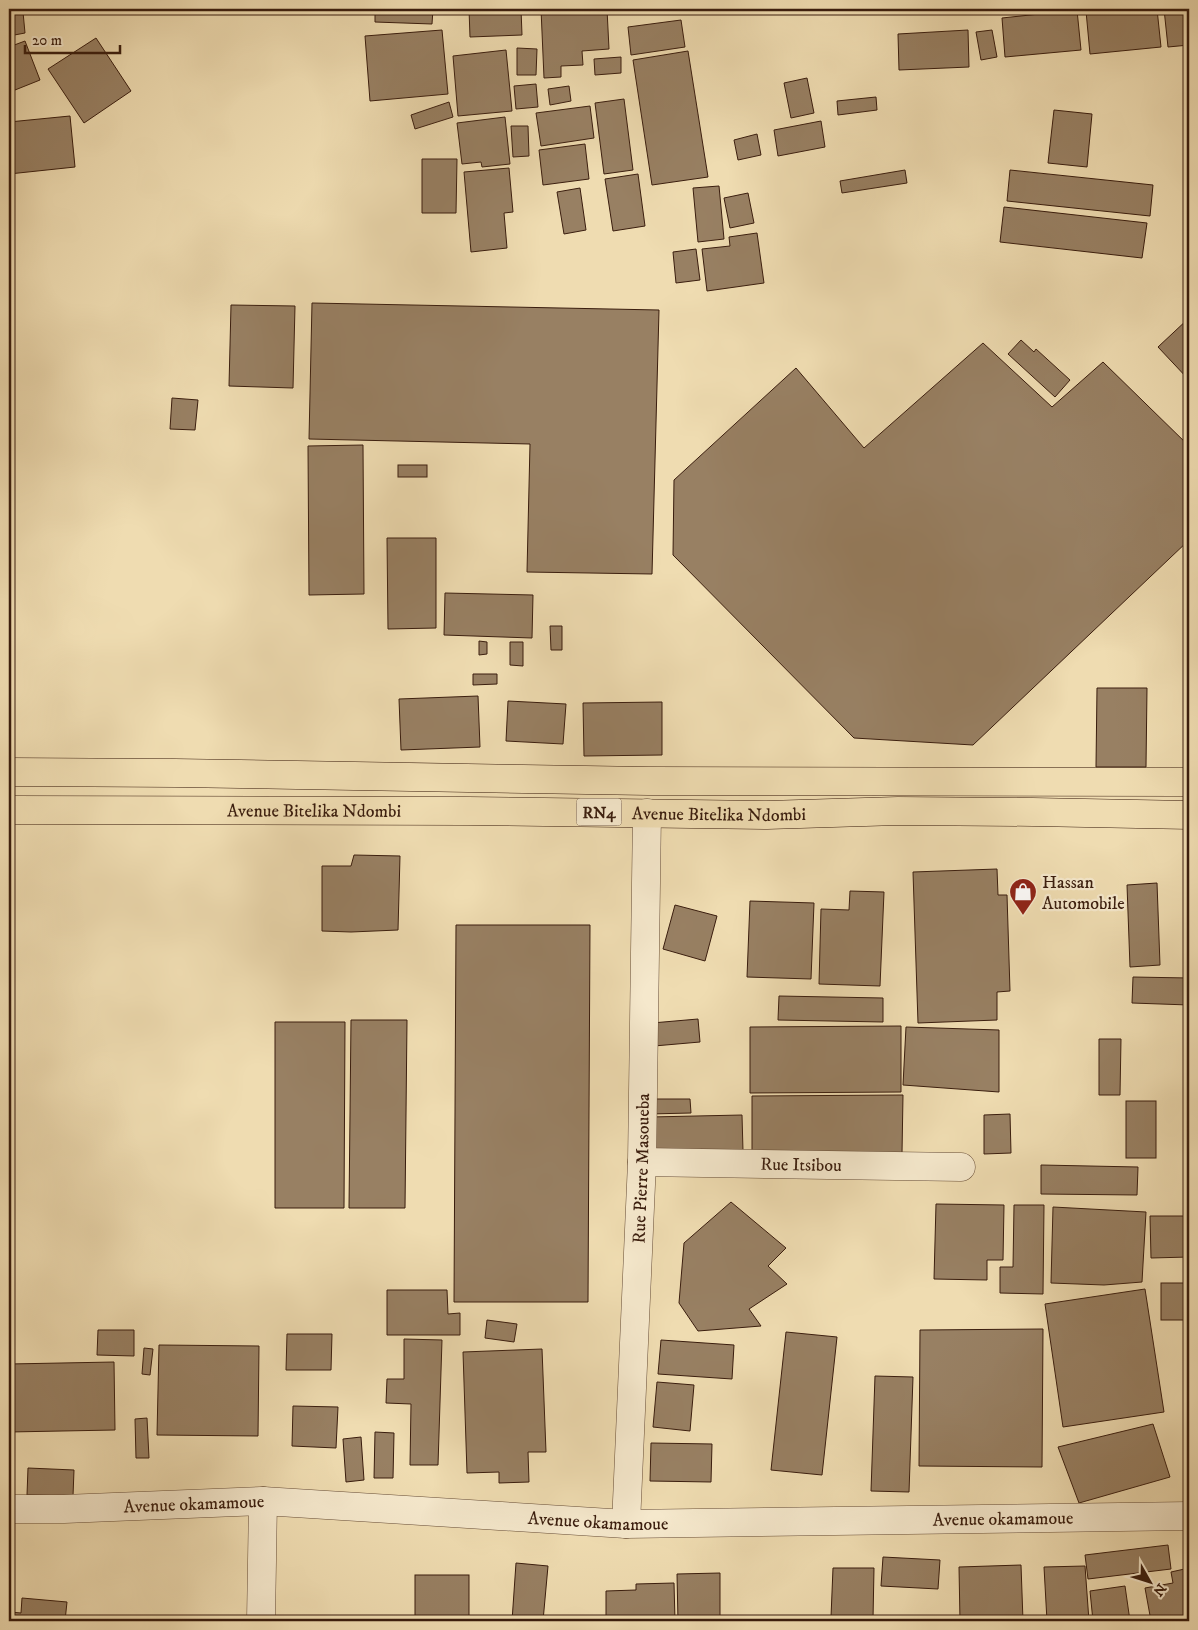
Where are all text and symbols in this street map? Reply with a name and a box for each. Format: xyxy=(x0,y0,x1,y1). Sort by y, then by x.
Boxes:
scale bar xyxy=(25,22,120,54)
text: 20 m xyxy=(32,31,62,50)
road number: RN4 xyxy=(576,799,622,826)
street label: Avenue Bitelika Ndombi xyxy=(227,800,401,823)
street label: Avenue Bitelika Ndombi xyxy=(632,803,806,827)
place label: Hassan Automobile xyxy=(1042,872,1125,915)
shop icon: Hassan Automobile xyxy=(1008,877,1038,916)
street label: Rue Pierre Masoueba xyxy=(628,1093,655,1244)
street label: Rue Itsibou xyxy=(760,1154,842,1177)
street label: Avenue okamamoue xyxy=(123,1491,265,1519)
street label: Avenue okamamoue xyxy=(527,1508,669,1536)
street label: Avenue okamamoue xyxy=(933,1508,1074,1532)
north arrow xyxy=(1126,1558,1176,1608)
text: N xyxy=(1148,1579,1170,1600)

